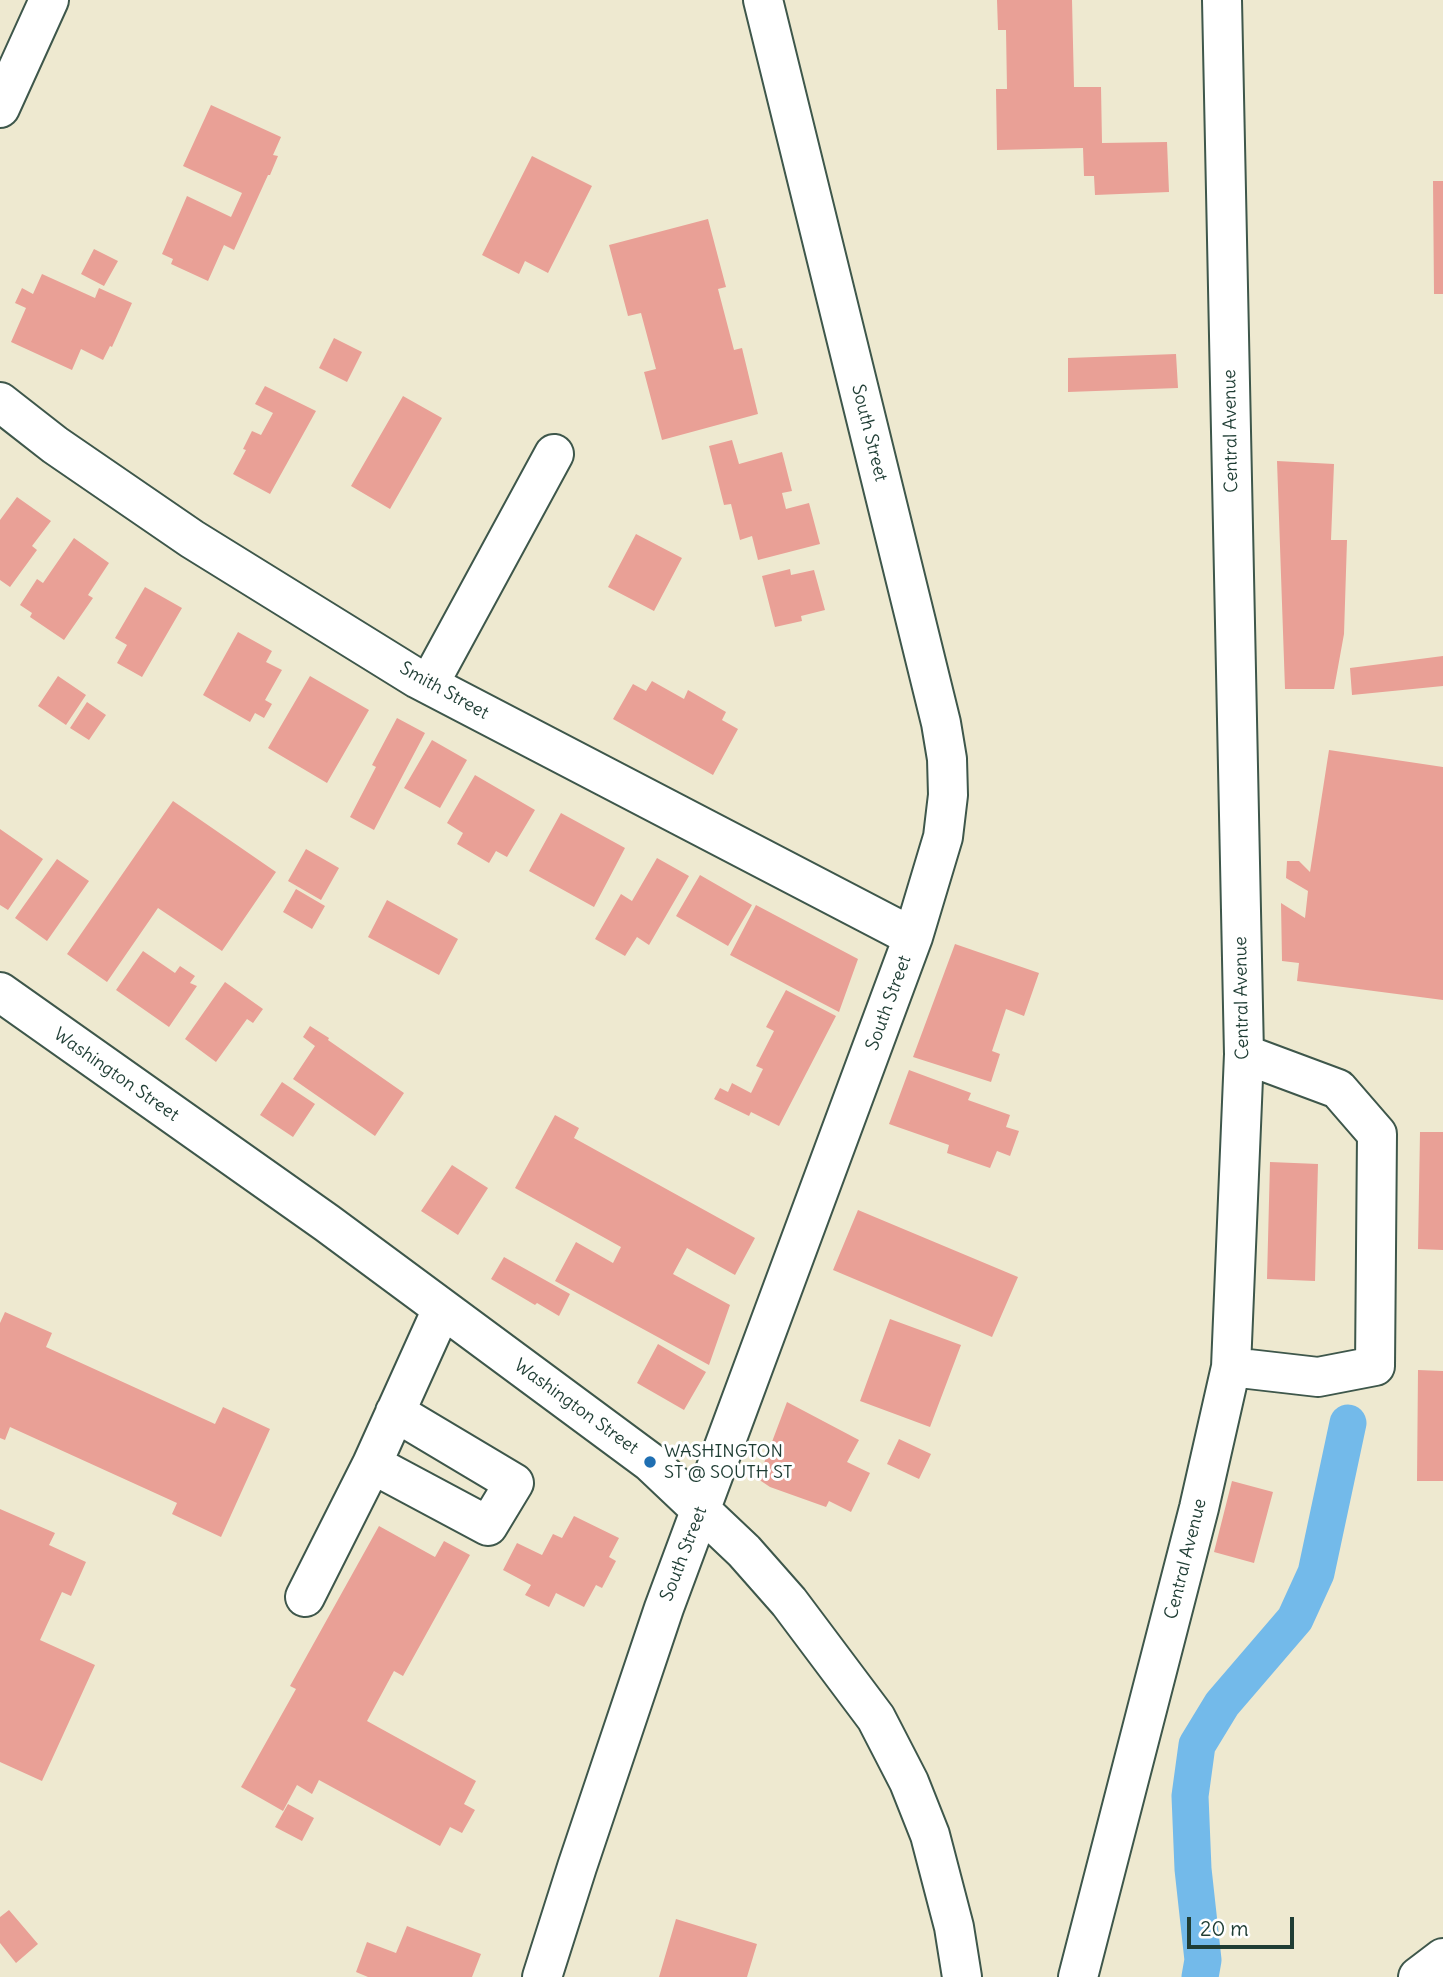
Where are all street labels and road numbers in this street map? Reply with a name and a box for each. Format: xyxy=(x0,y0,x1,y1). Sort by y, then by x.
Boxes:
street label: Central Avenue xyxy=(1219,369,1243,493)
street label: South Street xyxy=(846,382,892,484)
street label: Smith Street xyxy=(396,658,492,724)
street label: Central Avenue xyxy=(1230,936,1254,1060)
street label: South Street xyxy=(862,953,916,1053)
street label: Washington Street xyxy=(49,1024,183,1126)
street label: Washington Street xyxy=(510,1355,642,1459)
street label: Central Avenue xyxy=(1161,1496,1211,1622)
street label: South Street xyxy=(656,1504,712,1604)

